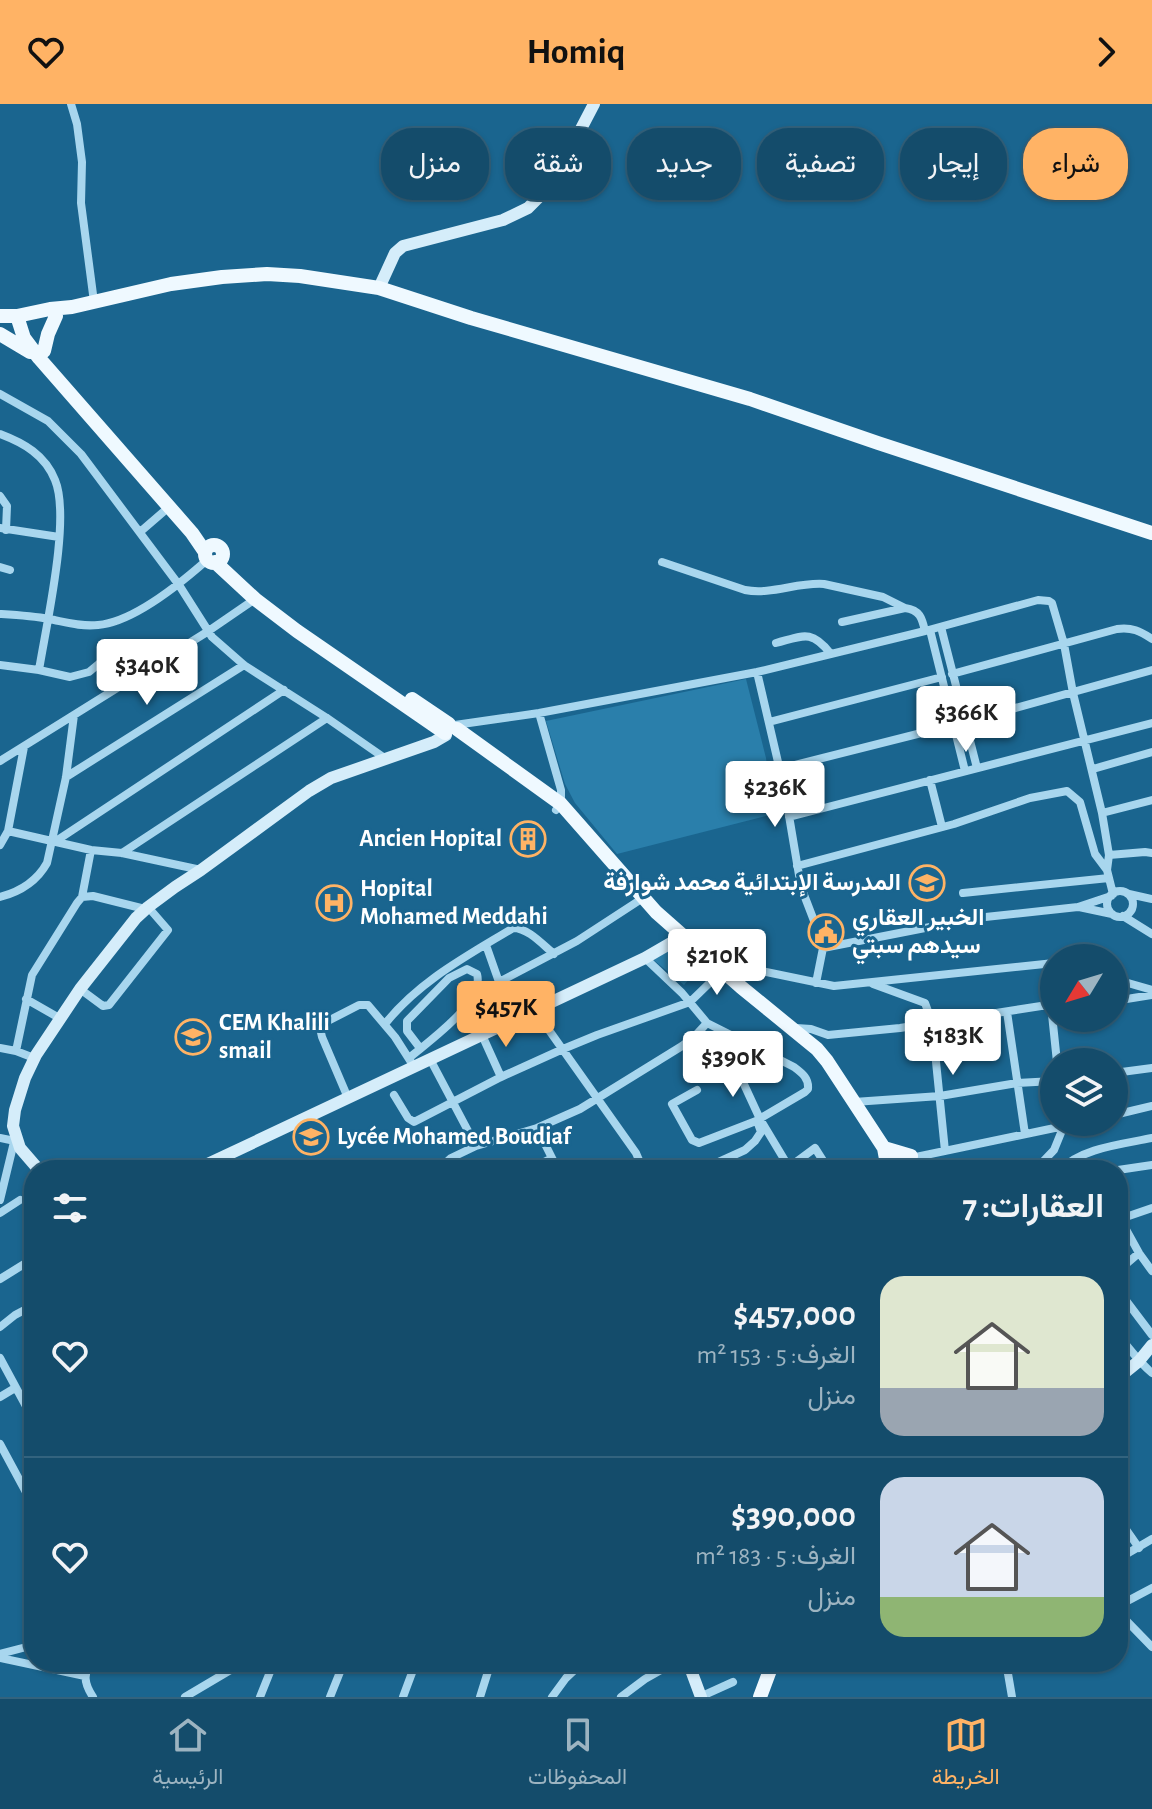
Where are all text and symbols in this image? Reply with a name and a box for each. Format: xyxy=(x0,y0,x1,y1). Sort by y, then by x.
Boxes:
icon: heart xyxy=(24,30,68,74)
icon: forward xyxy=(1084,30,1128,74)
text: Homiq xyxy=(526,34,626,70)
chip: منزل xyxy=(381,128,489,200)
chip: شقة xyxy=(505,128,611,200)
chip: جديد xyxy=(627,128,741,200)
chip: تصفية xyxy=(757,128,884,200)
chip: إيجار xyxy=(900,128,1007,200)
chip: شراء xyxy=(1023,128,1128,200)
pin: $340K xyxy=(91,639,203,707)
text: $340K xyxy=(115,652,179,678)
pin: $366K xyxy=(910,686,1022,754)
text: $366K xyxy=(934,699,998,725)
pin: $236K xyxy=(719,761,831,829)
text: $236K xyxy=(744,774,806,800)
building icon: Ancien Hopital xyxy=(509,820,547,858)
place label: Ancien Hopital xyxy=(359,827,502,851)
school or university icon: المدرسة الإبتدائية محمد شوارفة xyxy=(908,864,946,902)
place label: المدرسة الإبتدائية محمد شوارفة xyxy=(603,871,901,897)
place label: Hopital Mohamed Meddahi xyxy=(360,877,548,929)
hospital icon: Hopital Mohamed Meddahi xyxy=(315,884,353,922)
place label: الخبير العقاري سيدهم سبتي xyxy=(852,906,985,965)
public building icon: الخبير العقاري سيدهم سبتي xyxy=(807,913,845,951)
pin: $210K xyxy=(661,929,773,997)
text: $210K xyxy=(686,942,748,968)
north arrow xyxy=(1040,944,1128,1032)
map controls xyxy=(1040,944,1128,1136)
pin: $457K xyxy=(450,981,562,1049)
text: $457K xyxy=(475,994,537,1020)
pin: $183K xyxy=(897,1009,1009,1077)
place label: CEM Khalili smail xyxy=(219,1011,330,1063)
school or university icon: CEM Khalili smail xyxy=(174,1018,212,1056)
text: $183K xyxy=(923,1022,983,1048)
pin: $390K xyxy=(677,1031,789,1099)
text: $390K xyxy=(701,1044,765,1070)
button: layers xyxy=(1040,1048,1128,1136)
school or university icon: Lycée Mohamed Boudiaf xyxy=(292,1118,330,1156)
place label: Lycée Mohamed Boudiaf xyxy=(337,1125,573,1149)
icon: filters xyxy=(48,1186,92,1230)
text: العقارات: 7 xyxy=(962,1190,1104,1224)
text: $457,000 xyxy=(733,1298,856,1332)
icon: home xyxy=(944,1308,1040,1404)
icon: heart xyxy=(48,1334,92,1378)
text: الغرف: 5 · 153 m² xyxy=(696,1342,856,1368)
text: منزل xyxy=(807,1383,856,1409)
text: $390,000 xyxy=(731,1499,856,1533)
icon: home xyxy=(944,1509,1040,1605)
icon: heart xyxy=(48,1535,92,1579)
text: الغرف: 5 · 183 m² xyxy=(695,1543,856,1569)
text: منزل xyxy=(807,1584,856,1610)
tab: الرئيسية xyxy=(152,1713,223,1796)
tab: المحفوظات xyxy=(528,1713,627,1796)
tab: الخريطة xyxy=(932,1713,1000,1796)

